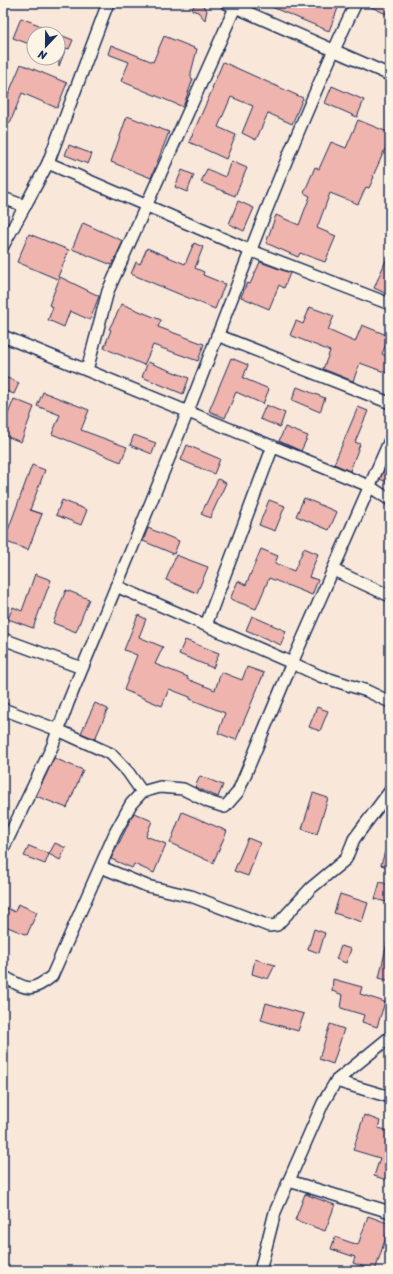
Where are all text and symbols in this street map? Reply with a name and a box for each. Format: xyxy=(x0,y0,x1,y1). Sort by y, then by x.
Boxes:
north arrow xyxy=(26,26,66,66)
text: N xyxy=(35,44,50,65)

